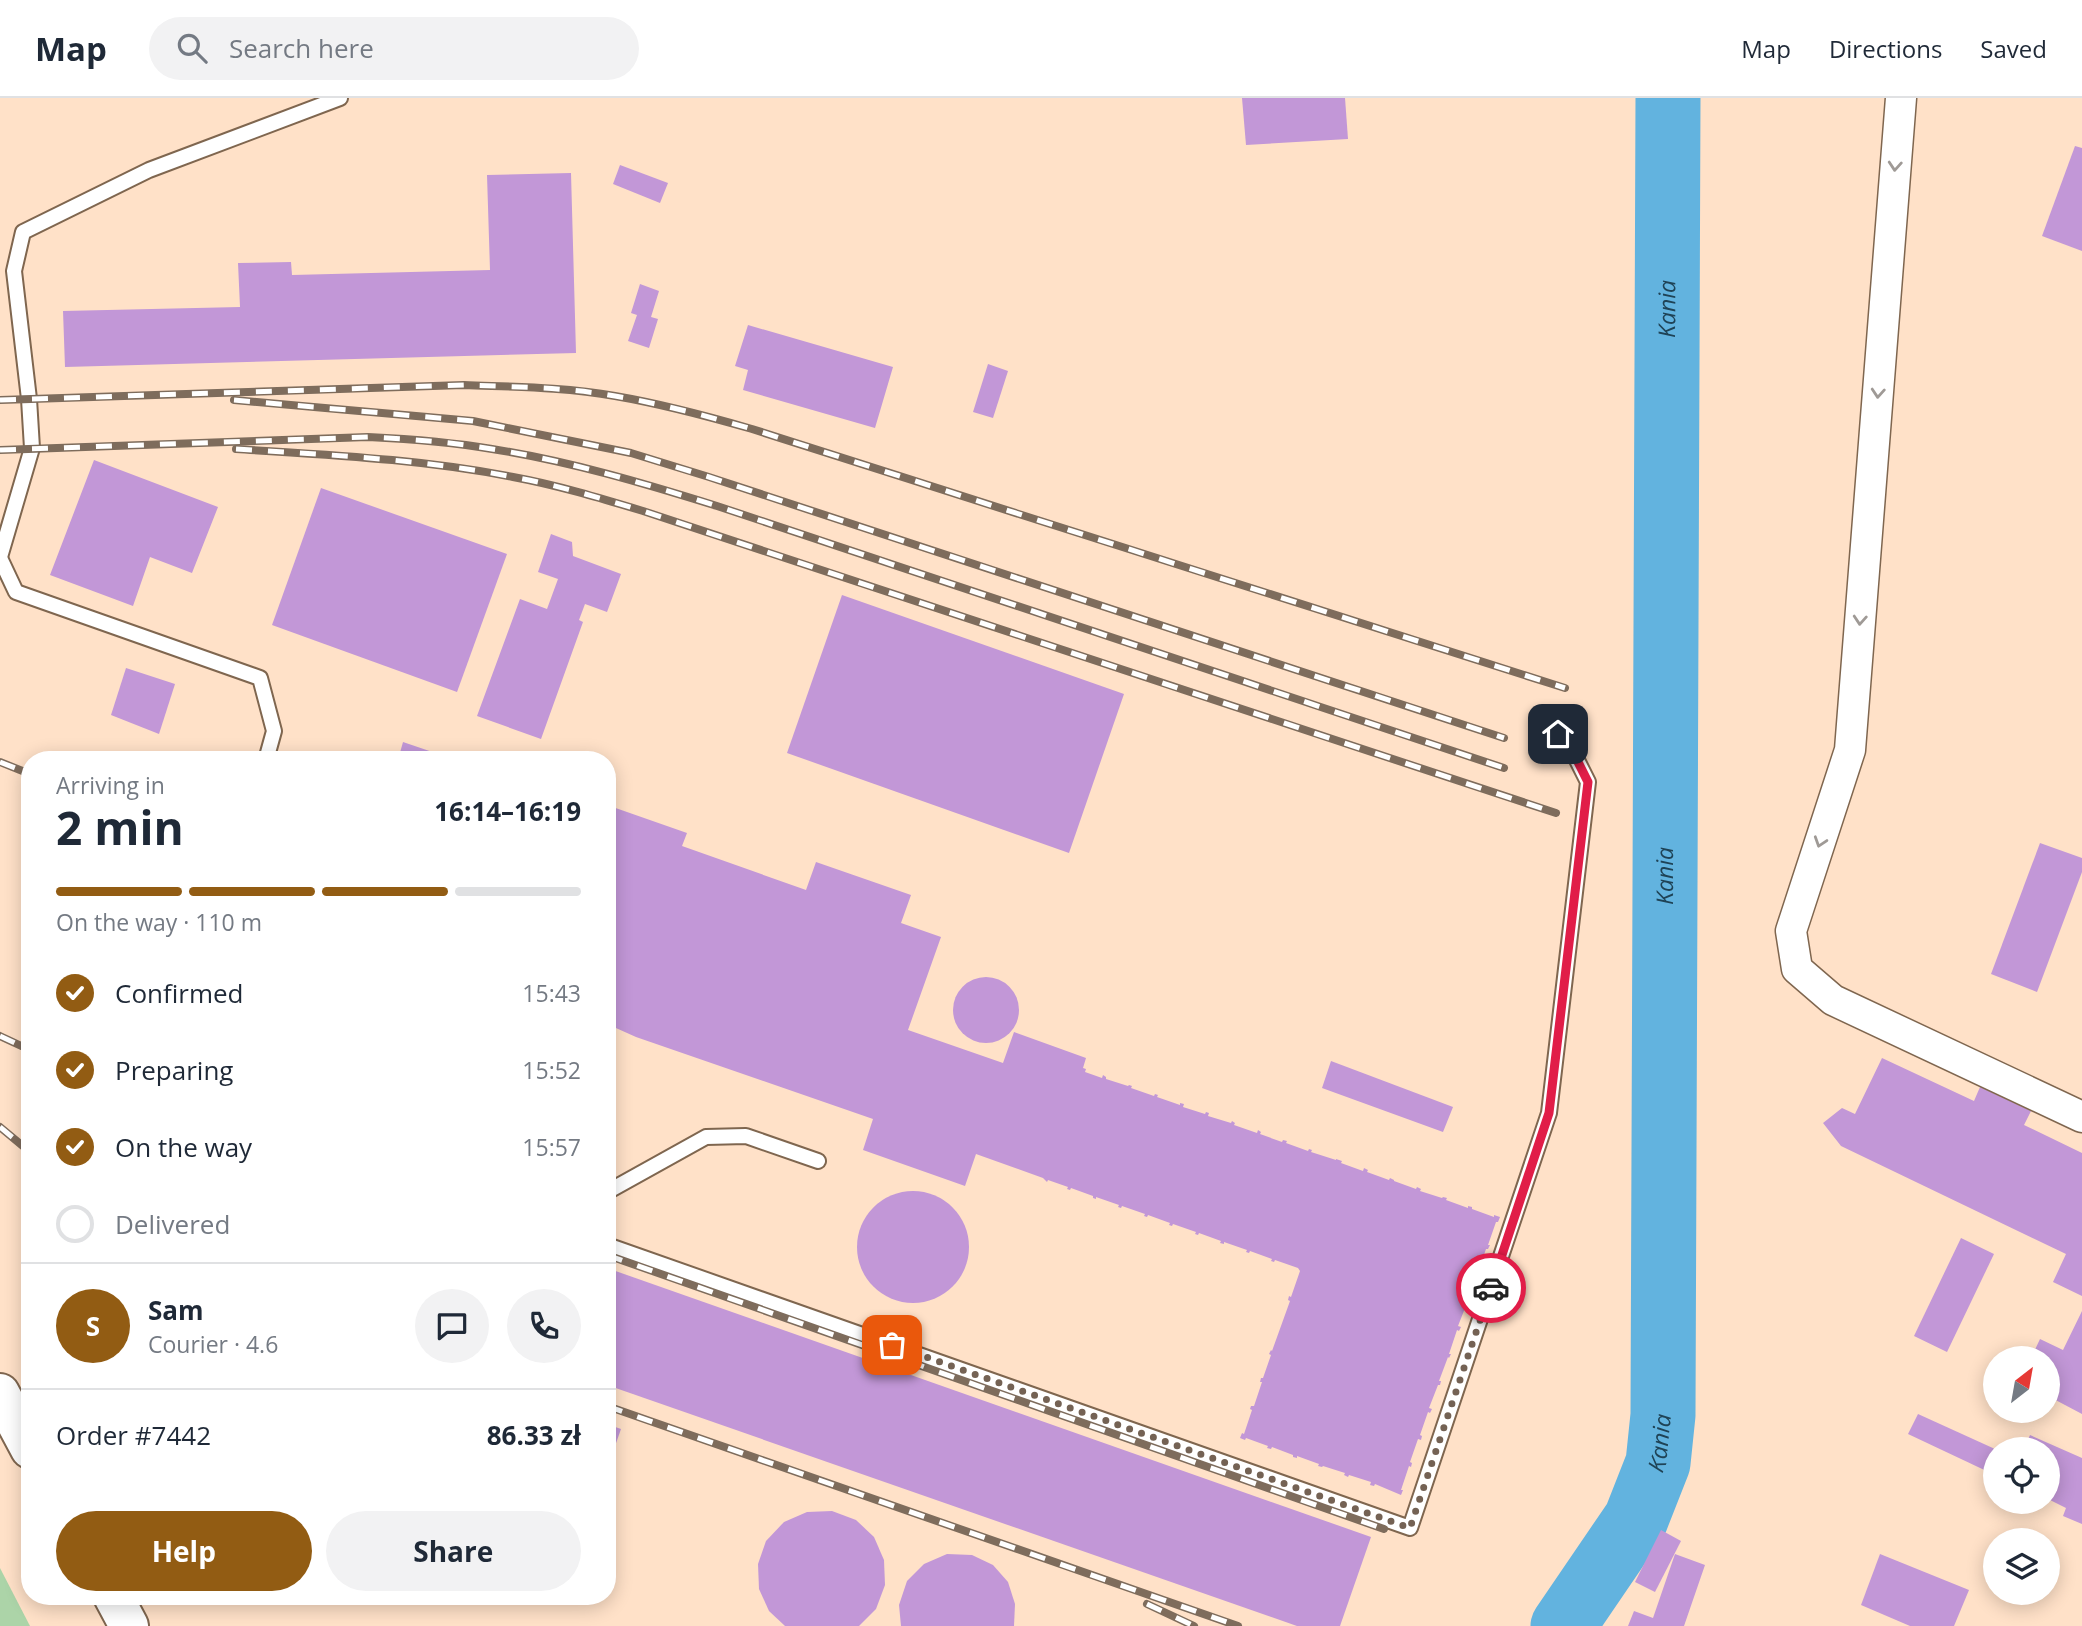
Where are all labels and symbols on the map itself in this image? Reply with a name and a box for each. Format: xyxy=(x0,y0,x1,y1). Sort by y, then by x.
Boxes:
one-way arrow xyxy=(1888,161,1903,172)
water label: Kania xyxy=(1650,280,1682,338)
one-way arrow xyxy=(1871,388,1886,399)
one-way arrow xyxy=(1853,614,1868,625)
pin xyxy=(1528,704,1588,764)
one-way arrow xyxy=(1814,835,1828,848)
water label: Kania xyxy=(1648,847,1680,905)
courier xyxy=(1456,1253,1526,1323)
pin xyxy=(862,1315,922,1375)
north arrow xyxy=(1983,1346,2060,1423)
water label: Kania xyxy=(1639,1412,1678,1477)

